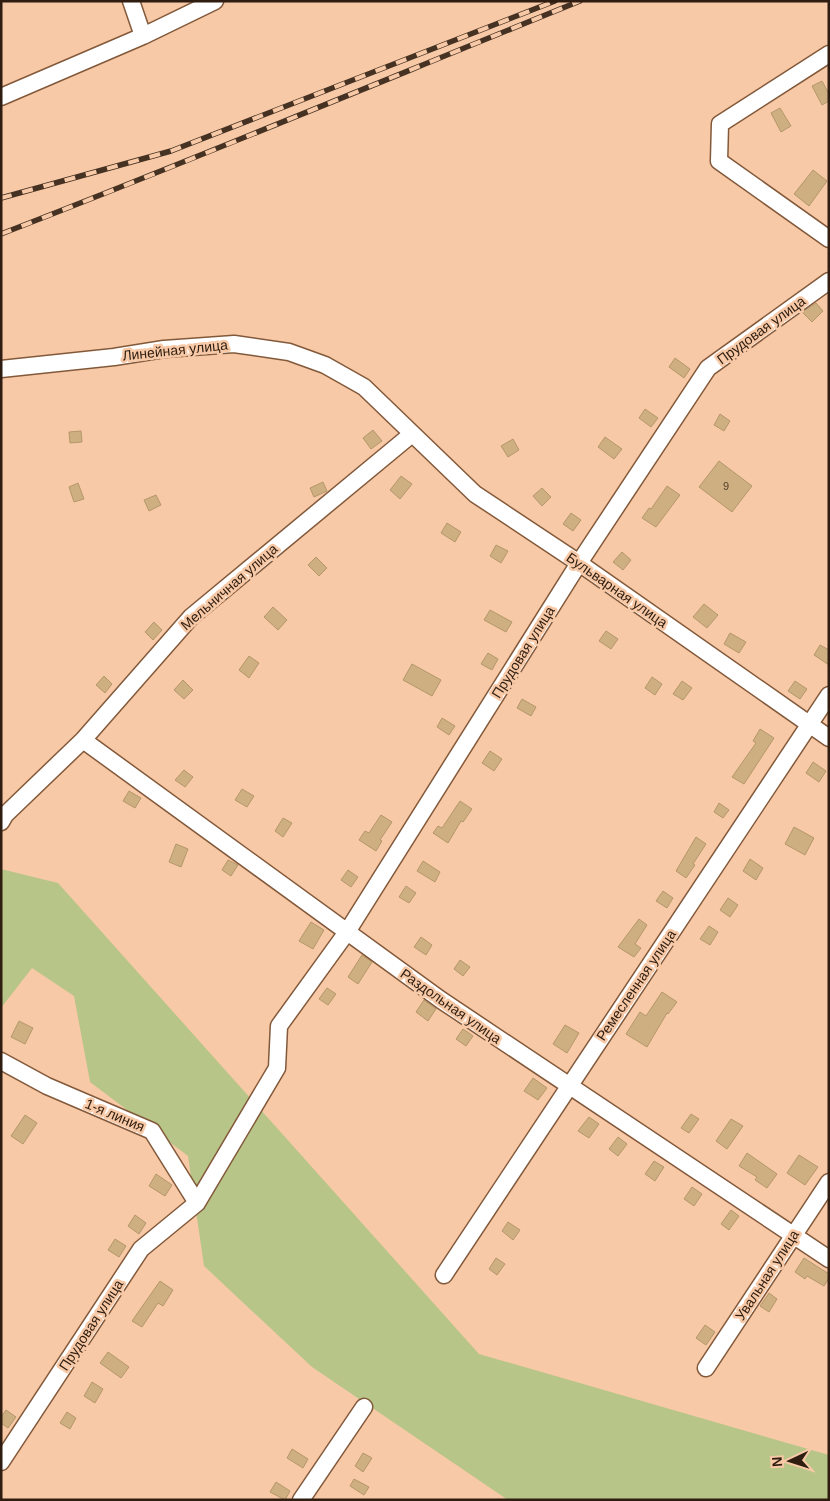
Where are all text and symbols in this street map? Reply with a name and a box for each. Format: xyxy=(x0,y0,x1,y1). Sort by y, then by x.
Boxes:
street label: Прудовая улица xyxy=(714,292,808,367)
street label: Линейная улица xyxy=(122,336,229,363)
house number: 9 xyxy=(723,480,729,492)
street label: Мельничная улица xyxy=(177,541,281,633)
street label: Бульварная улица xyxy=(564,549,671,631)
street label: Прудовая улица xyxy=(488,603,558,701)
street label: Ремесленная улица xyxy=(593,926,679,1043)
street label: Раздольная улица xyxy=(398,965,505,1047)
street label: 1-я линия xyxy=(83,1095,147,1135)
street label: Увальная улица xyxy=(732,1227,802,1323)
street label: Прудовая улица xyxy=(56,1276,126,1373)
north arrow xyxy=(765,1436,815,1486)
text: N xyxy=(769,1456,785,1468)

